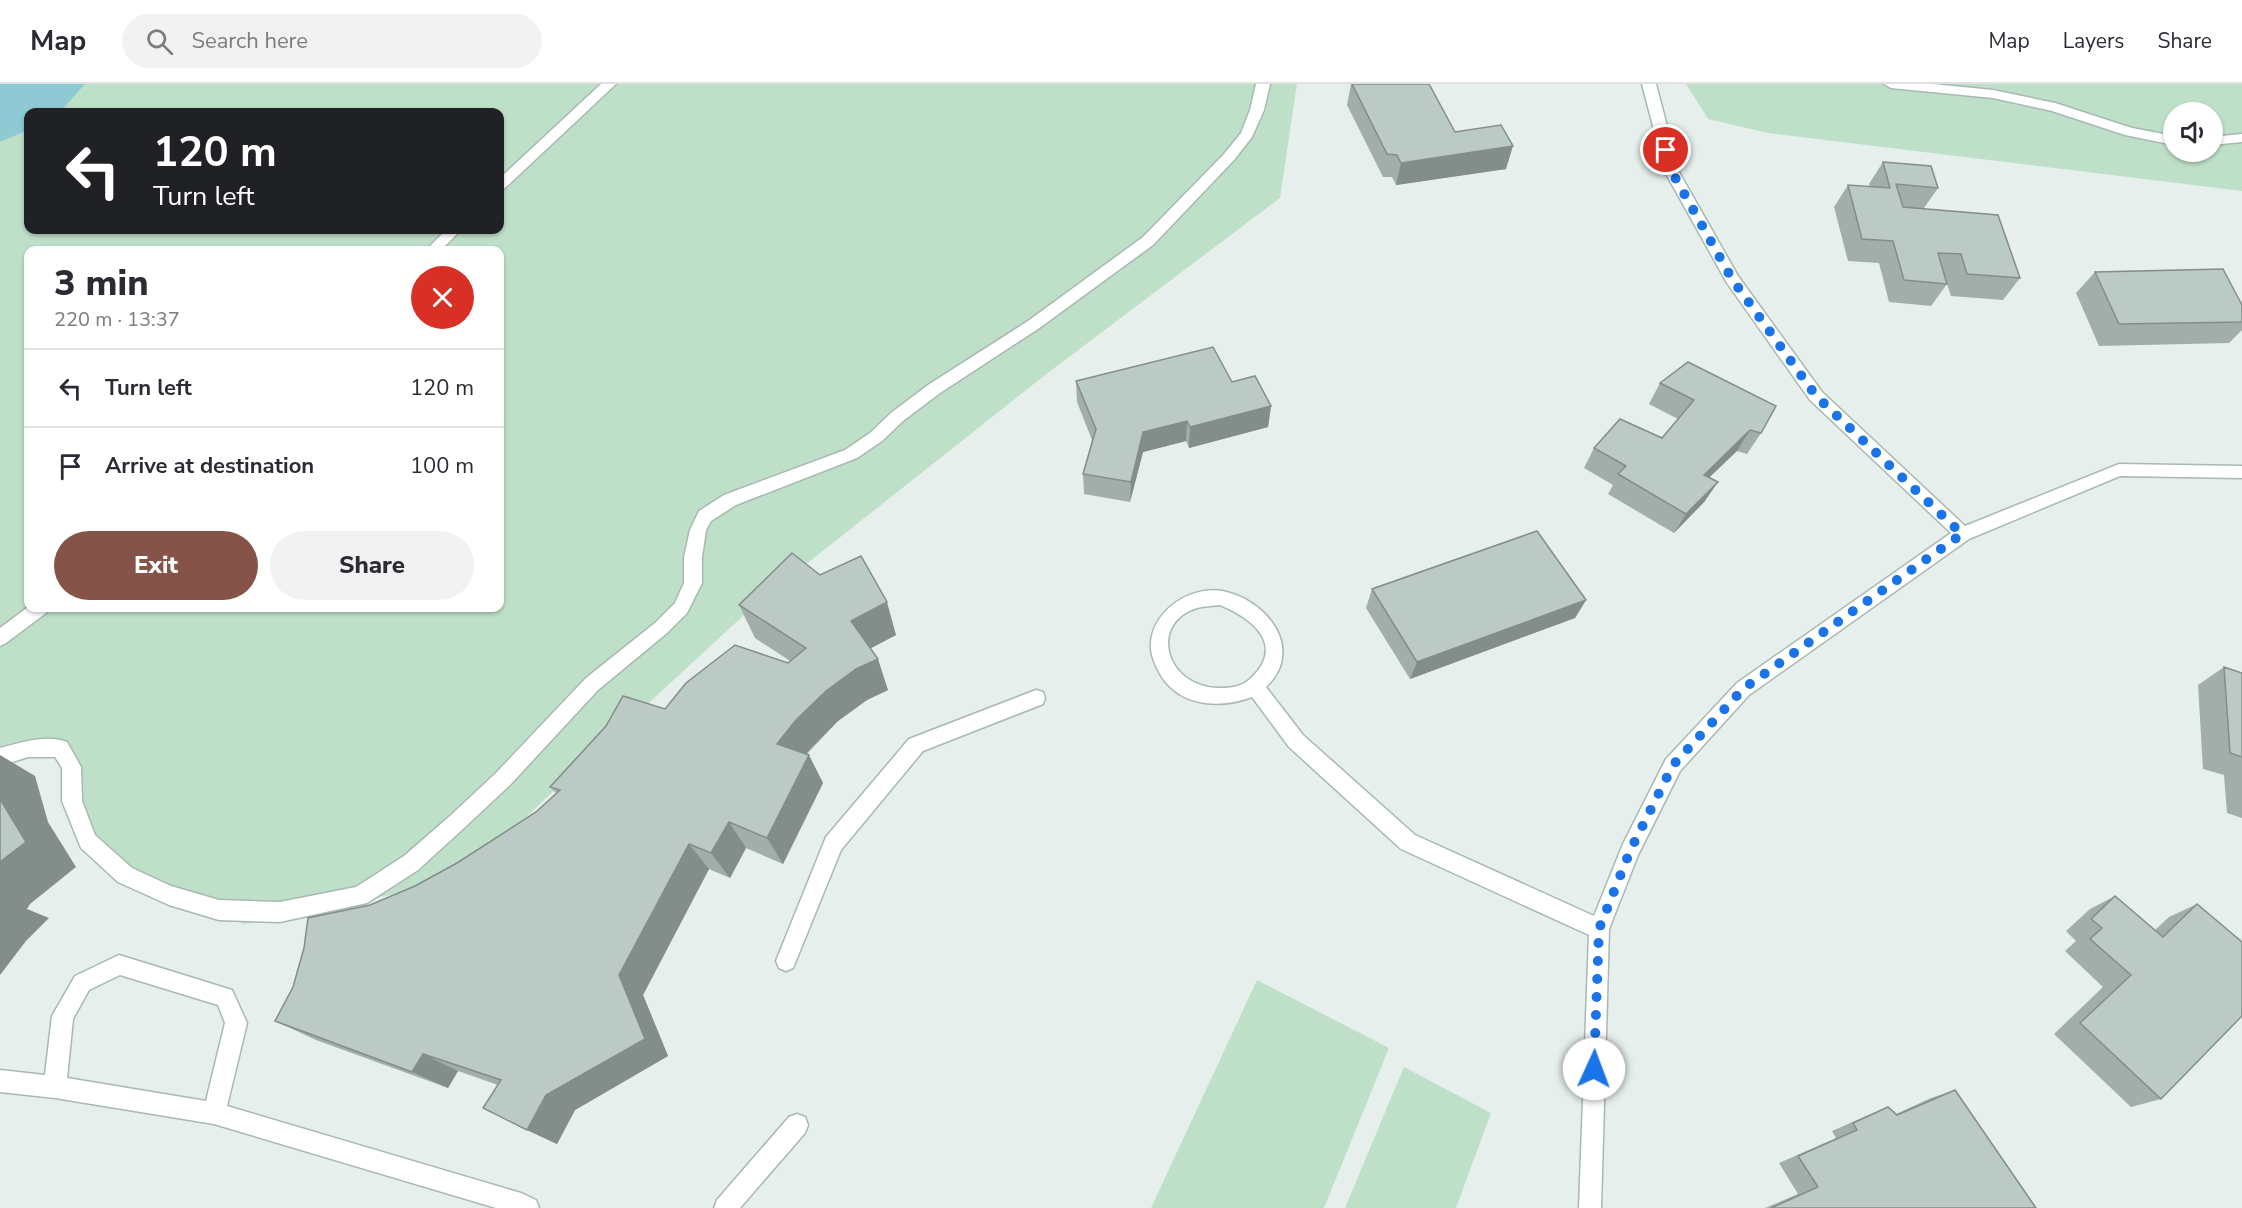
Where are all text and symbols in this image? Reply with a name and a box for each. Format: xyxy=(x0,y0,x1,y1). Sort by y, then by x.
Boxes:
search box xyxy=(122,14,542,68)
text: Map xyxy=(30,22,86,60)
icon: search xyxy=(143,25,176,58)
text: Search here xyxy=(191,26,308,56)
text: Map xyxy=(1988,27,2030,55)
text: Layers xyxy=(2063,27,2124,55)
text: Share xyxy=(2157,27,2212,55)
map controls xyxy=(2163,102,2223,162)
button: sound xyxy=(2163,102,2223,162)
text: 120 m xyxy=(153,124,277,181)
pin xyxy=(1640,124,1691,175)
icon: left xyxy=(54,132,132,210)
icon: arrive xyxy=(1649,133,1682,166)
text: Turn left xyxy=(153,178,254,215)
text: 3 min xyxy=(54,259,149,308)
button: close xyxy=(411,266,474,329)
text: 220 m · 13:37 xyxy=(54,306,180,333)
icon: left xyxy=(54,372,87,405)
text: Turn left xyxy=(105,373,192,403)
text: 120 m xyxy=(410,373,474,403)
icon: arrive xyxy=(54,450,87,483)
text: Arrive at destination xyxy=(105,451,314,481)
text: 100 m xyxy=(410,451,474,481)
button: Exit xyxy=(54,531,258,600)
button: Share xyxy=(270,531,474,600)
position arrow xyxy=(1562,1037,1626,1101)

